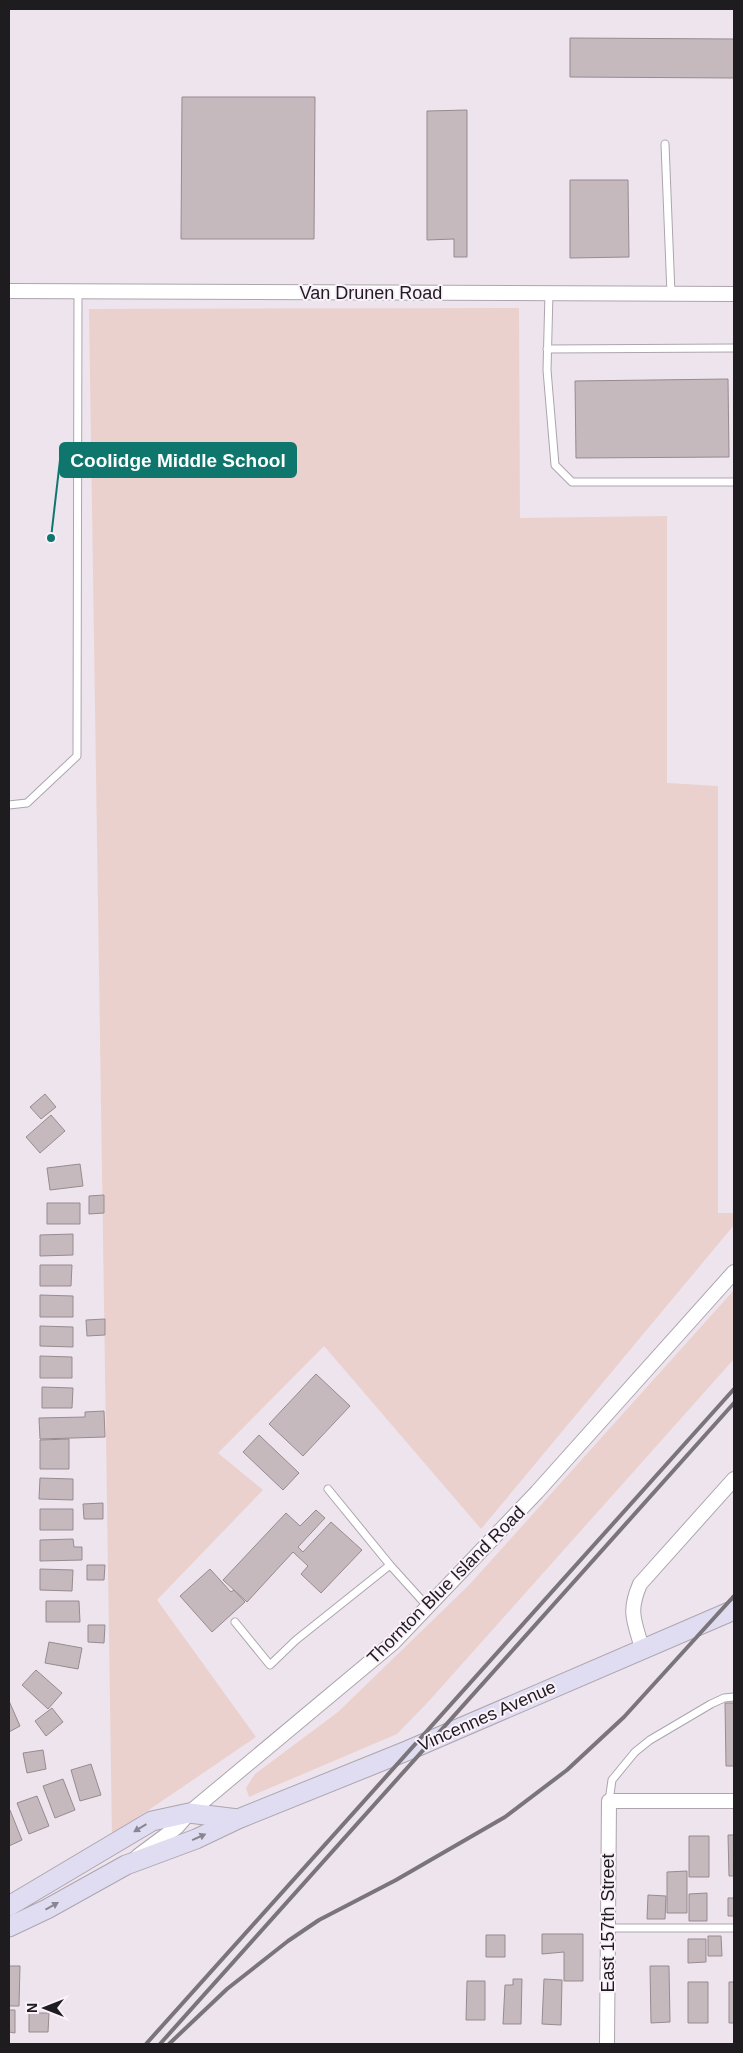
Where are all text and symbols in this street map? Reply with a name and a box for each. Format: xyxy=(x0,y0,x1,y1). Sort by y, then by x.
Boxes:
street label: Van Drunen Road xyxy=(300,283,442,303)
callout: Coolidge Middle School xyxy=(60,443,296,477)
text: Coolidge Middle School xyxy=(70,450,286,471)
street label: Thornton Blue Island Road xyxy=(363,1502,529,1668)
street label: Vincennes Avenue xyxy=(415,1677,559,1755)
one-way arrow xyxy=(133,1823,147,1832)
one-way arrow xyxy=(192,1833,206,1841)
street label: East 157th Street xyxy=(598,1853,618,1993)
one-way arrow xyxy=(46,1901,59,1910)
north arrow xyxy=(20,1983,70,2033)
text: N xyxy=(24,2003,40,2013)

